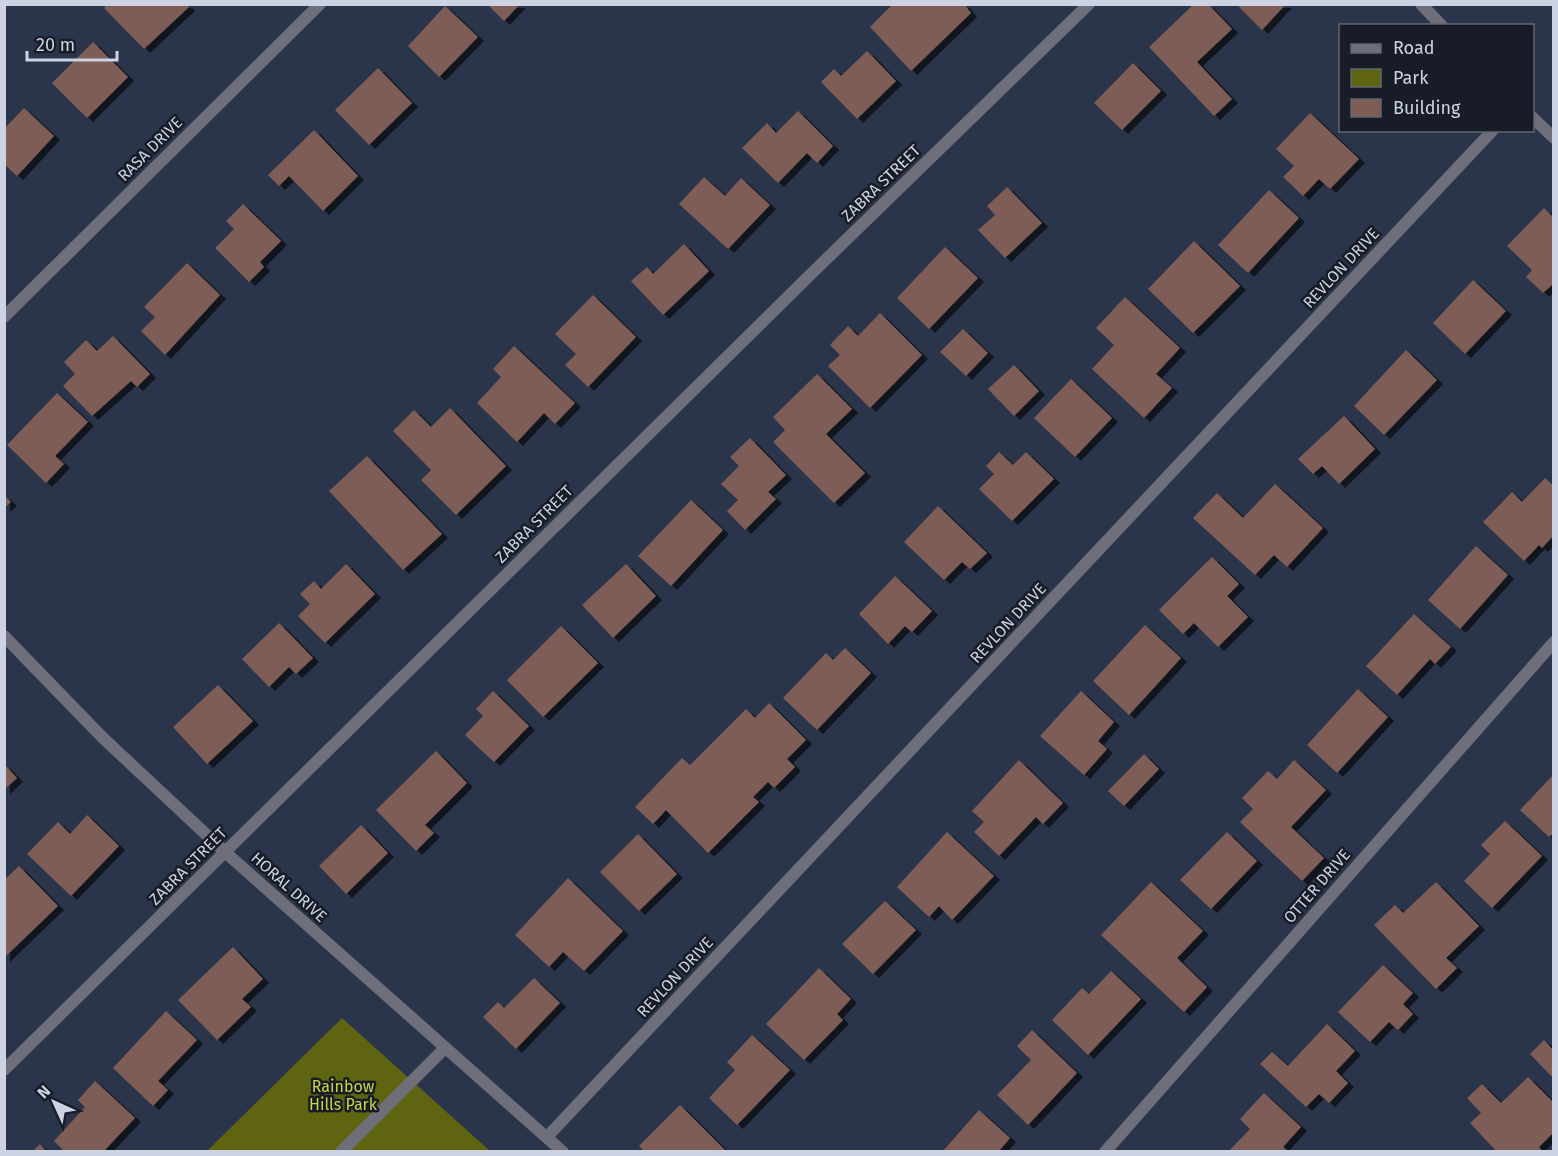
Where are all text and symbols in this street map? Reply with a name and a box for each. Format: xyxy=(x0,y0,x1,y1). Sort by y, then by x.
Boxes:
scale bar xyxy=(27,24,117,62)
legend xyxy=(1339,24,1534,132)
text: 20 m xyxy=(36,34,75,56)
text: Road xyxy=(1393,37,1435,59)
text: Park xyxy=(1393,67,1429,89)
text: Building xyxy=(1393,97,1461,119)
street label: RASA DRIVE xyxy=(114,113,186,185)
street label: ZABRA STREET xyxy=(838,140,925,225)
street label: REVLON DRIVE xyxy=(1299,224,1383,312)
street label: ZABRA STREET xyxy=(491,481,577,567)
street label: REVLON DRIVE xyxy=(966,579,1050,667)
street label: ZABRA STREET xyxy=(145,823,231,909)
street label: OTTER DRIVE xyxy=(1280,845,1354,927)
street label: HORAL DRIVE xyxy=(247,848,331,926)
street label: REVLON DRIVE xyxy=(633,933,717,1021)
north arrow xyxy=(24,1072,84,1132)
park label: Rainbow Hills Park xyxy=(309,1077,378,1114)
text: N xyxy=(33,1081,54,1102)

